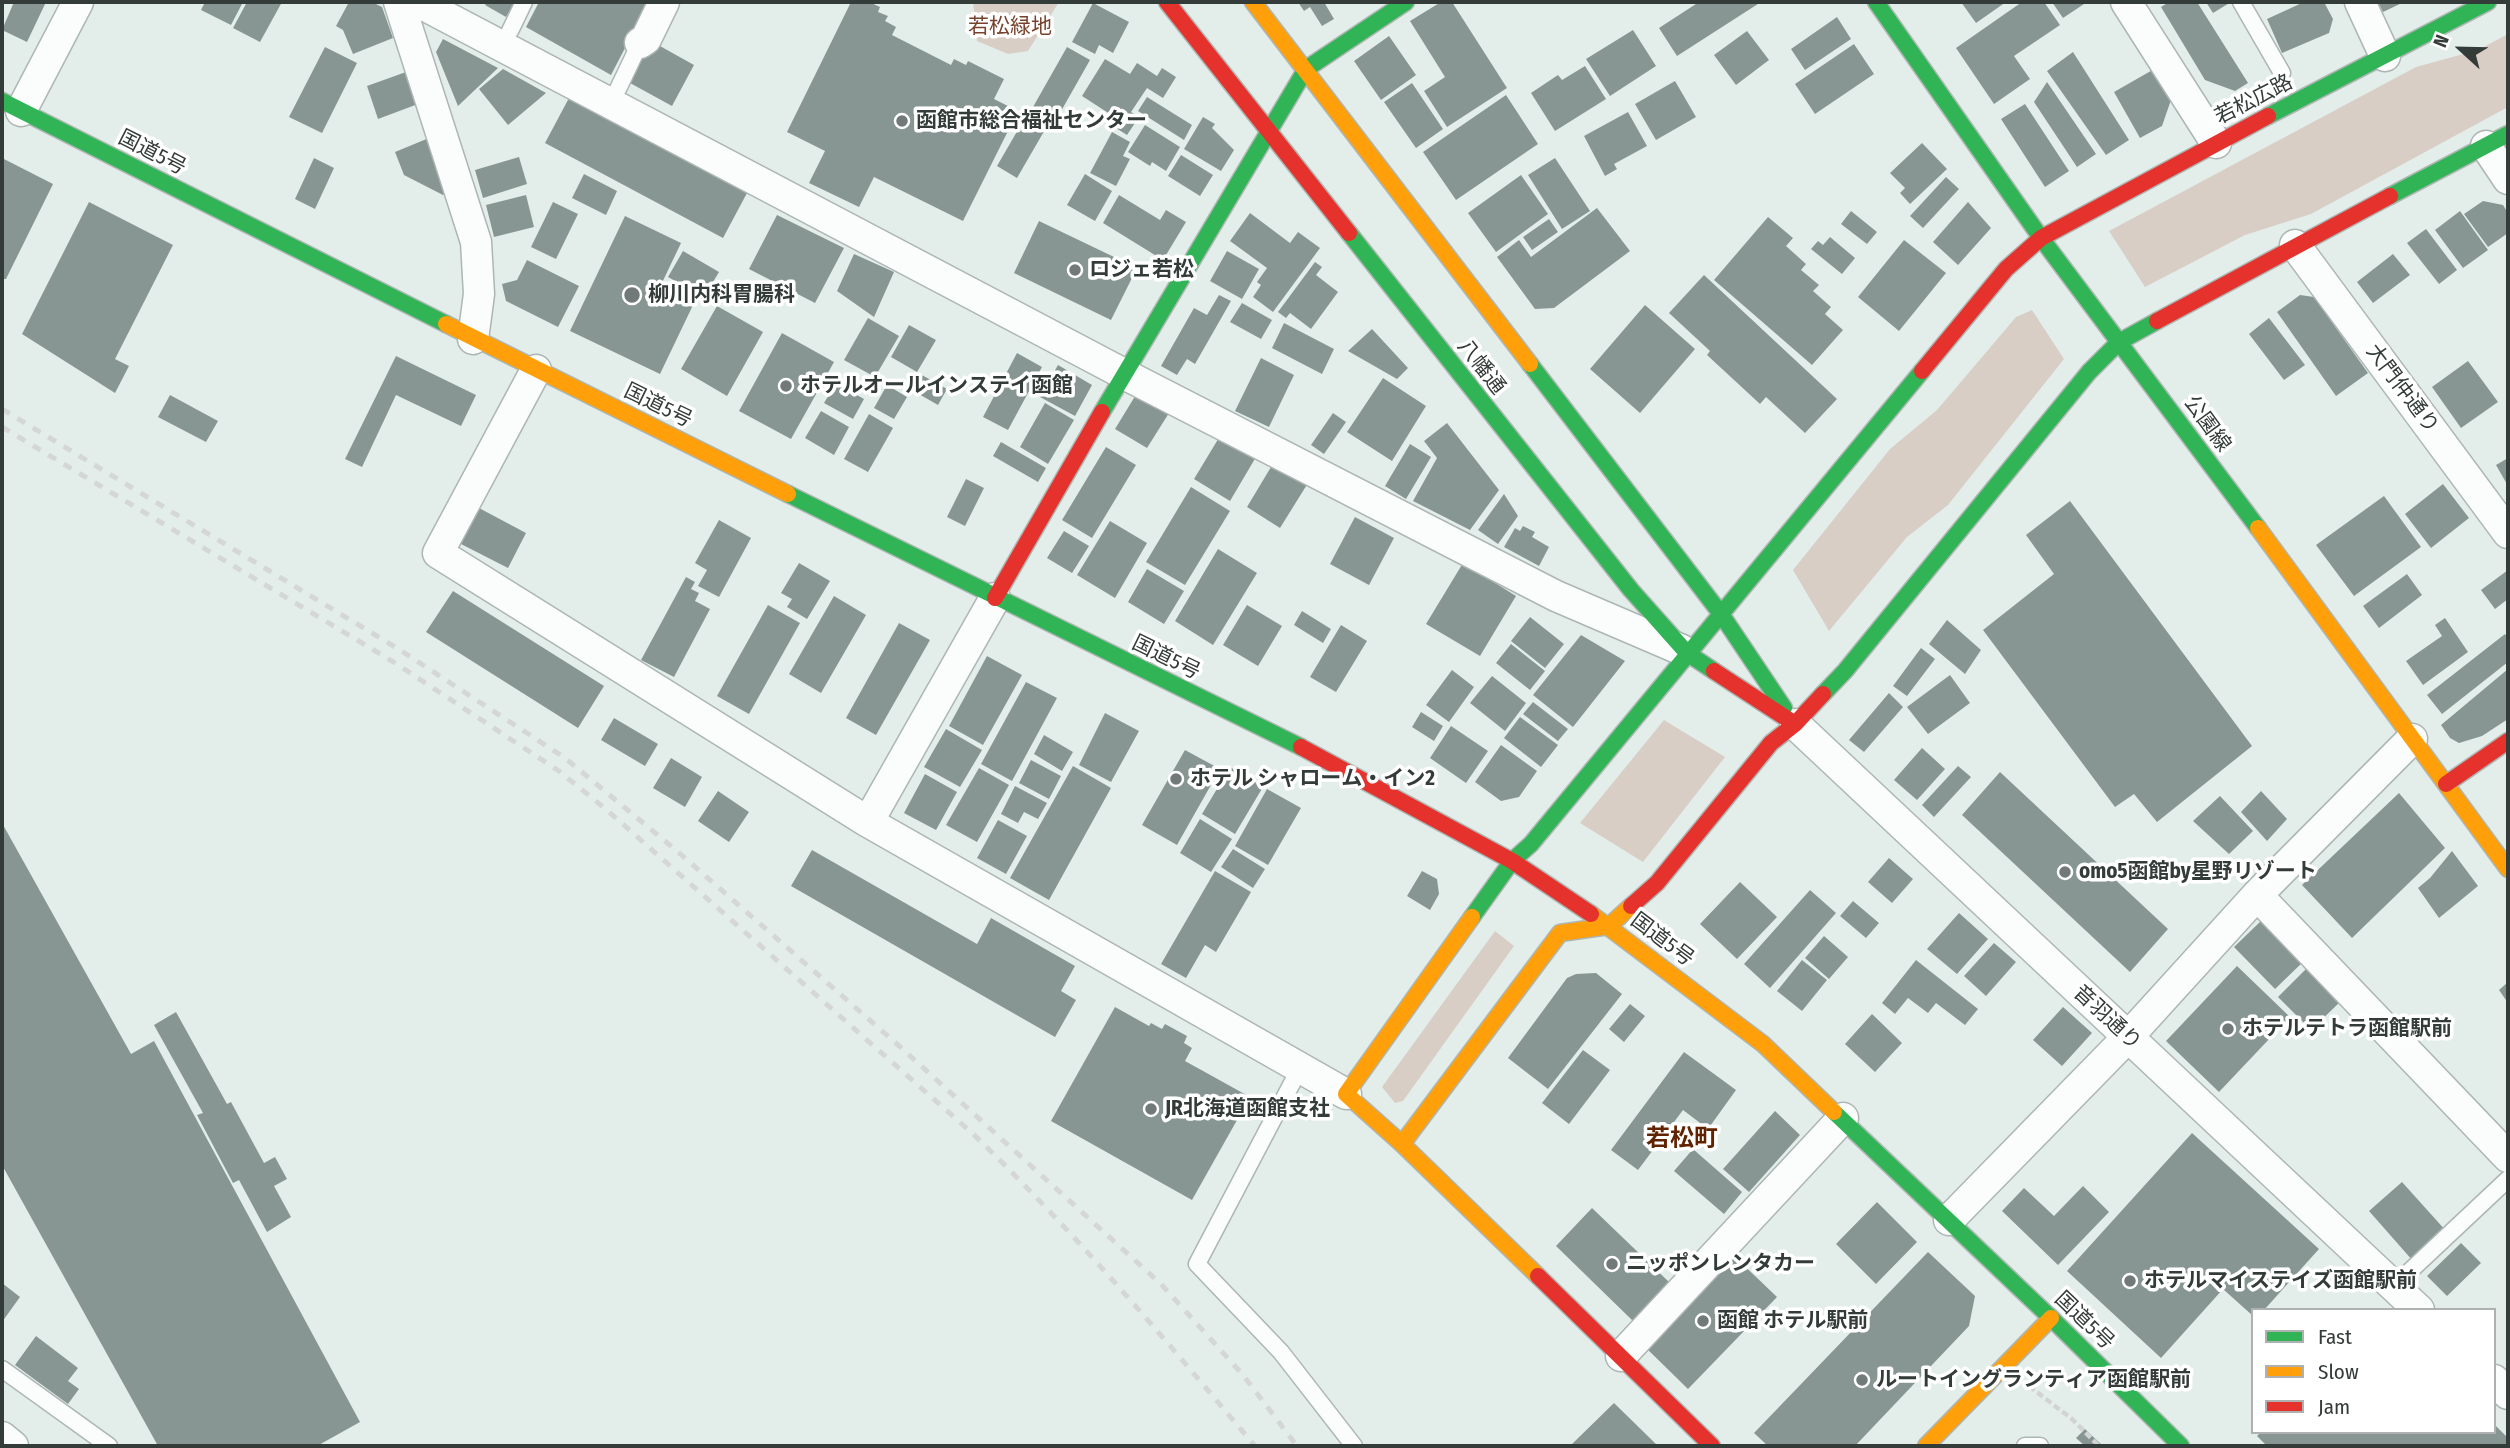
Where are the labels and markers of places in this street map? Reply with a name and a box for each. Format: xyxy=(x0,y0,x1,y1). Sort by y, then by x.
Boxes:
place label: 函館市総合福祉センター xyxy=(916,108,1147,134)
marker: 函館市総合福祉センター xyxy=(894,113,910,129)
place label: ロジェ若松 xyxy=(1089,257,1194,283)
marker: ロジェ若松 xyxy=(1067,262,1083,278)
place label: 柳川内科胃腸科 xyxy=(648,282,795,308)
marker: 柳川内科胃腸科 xyxy=(622,285,642,305)
place label: ホテルオールインステイ函館 xyxy=(800,373,1073,399)
marker: ホテルオールインステイ函館 xyxy=(778,378,794,394)
place label: ホテル シャローム・イン2 xyxy=(1190,766,1435,792)
marker: ホテル シャローム・イン2 xyxy=(1168,771,1184,787)
place label: omo5函館by星野リゾート xyxy=(2079,859,2317,885)
marker: omo5函館by星野リゾート xyxy=(2057,864,2073,880)
place label: ホテルテトラ函館駅前 xyxy=(2242,1016,2452,1042)
marker: ホテルテトラ函館駅前 xyxy=(2220,1021,2236,1037)
place label: JR北海道函館支社 xyxy=(1165,1096,1330,1122)
marker: JR北海道函館支社 xyxy=(1143,1101,1159,1117)
place label: ニッポンレンタカー xyxy=(1626,1251,1815,1277)
marker: ニッポンレンタカー xyxy=(1604,1256,1620,1272)
place label: ホテルマイステイズ函館駅前 xyxy=(2144,1268,2417,1294)
marker: ホテルマイステイズ函館駅前 xyxy=(2122,1273,2138,1289)
place label: 函館 ホテル駅前 xyxy=(1717,1308,1868,1334)
marker: 函館 ホテル駅前 xyxy=(1695,1313,1711,1329)
place label: ルートイングランティア函館駅前 xyxy=(1876,1367,2191,1393)
marker: ルートイングランティア函館駅前 xyxy=(1854,1372,1870,1388)

